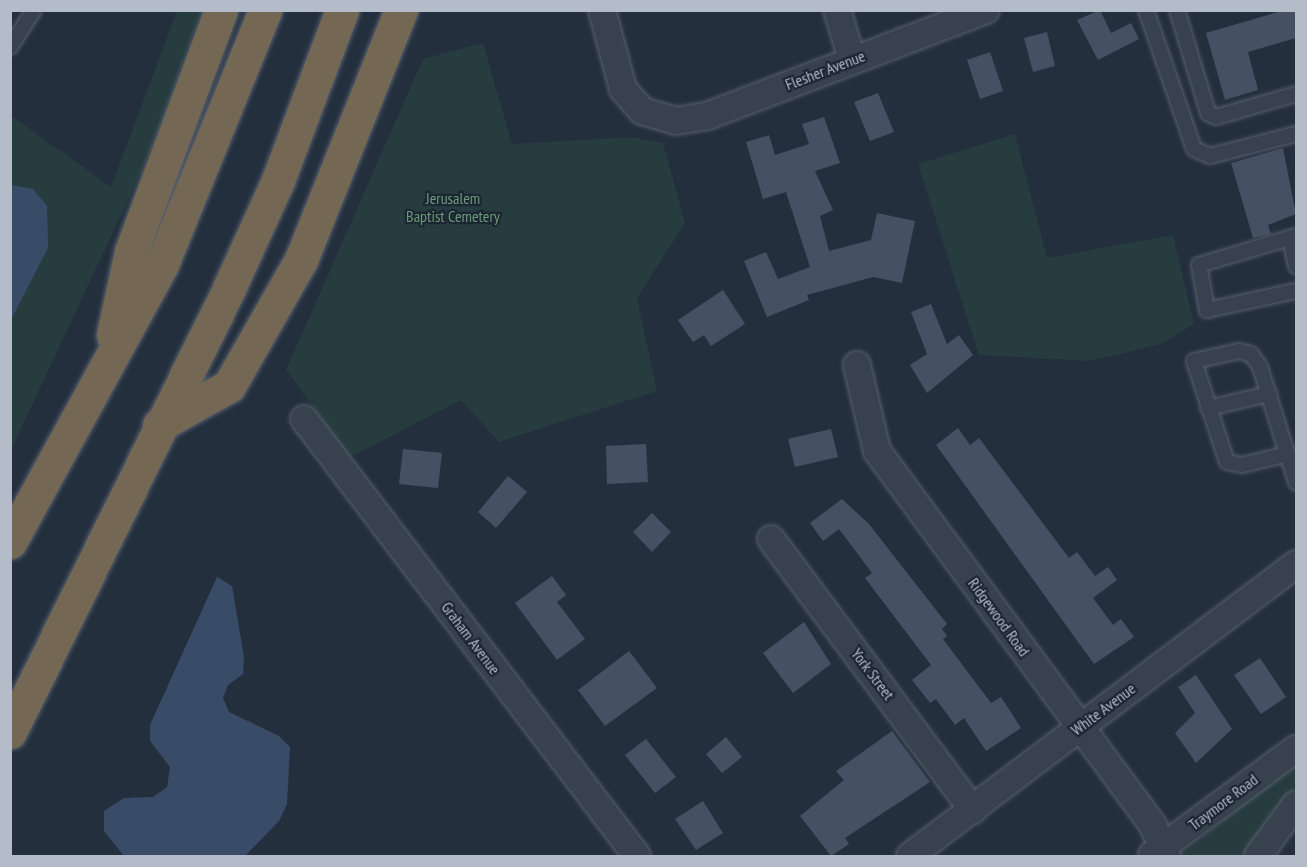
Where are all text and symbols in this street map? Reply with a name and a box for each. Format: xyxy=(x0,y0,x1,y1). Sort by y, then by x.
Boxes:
street label: Flesher Avenue xyxy=(782,46,868,94)
park label: Jerusalem Baptist Cemetery xyxy=(406,188,500,226)
street label: Ridgewood Road xyxy=(964,574,1034,660)
street label: Graham Avenue xyxy=(437,598,505,678)
street label: York Street xyxy=(847,644,899,704)
street label: White Avenue xyxy=(1067,678,1139,740)
street label: Traymore Road xyxy=(1185,770,1261,834)

